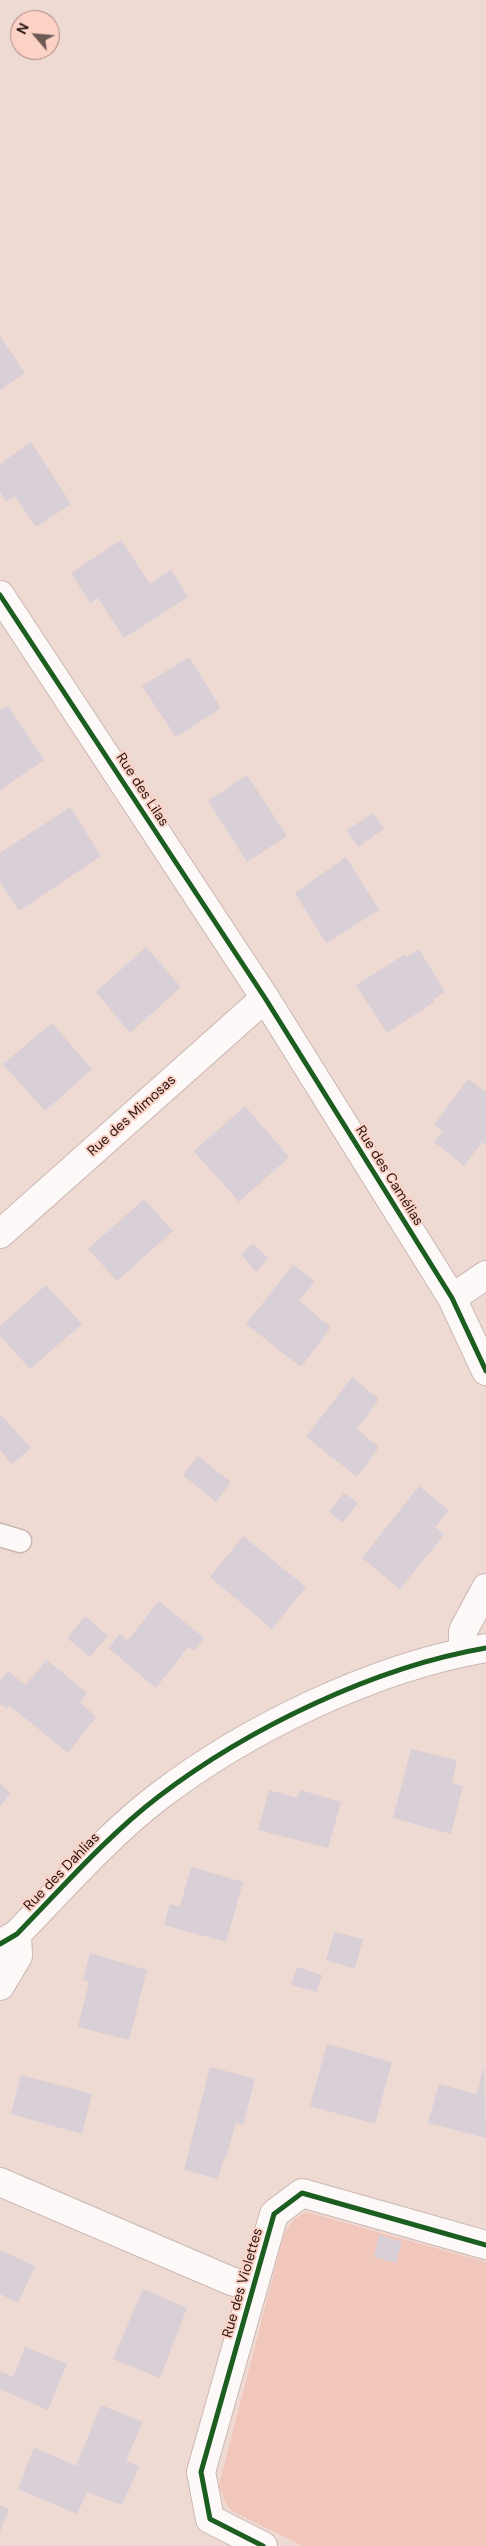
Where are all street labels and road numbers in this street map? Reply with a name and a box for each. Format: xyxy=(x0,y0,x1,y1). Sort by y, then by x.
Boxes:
street label: Rue des Lilas xyxy=(112,750,172,830)
street label: Rue des Mimosas xyxy=(84,1072,180,1160)
street label: Rue des Camélias xyxy=(351,1123,427,1229)
street label: Rue des Dahlias xyxy=(21,1830,103,1914)
street label: Rue des Violettes xyxy=(219,2226,267,2340)

